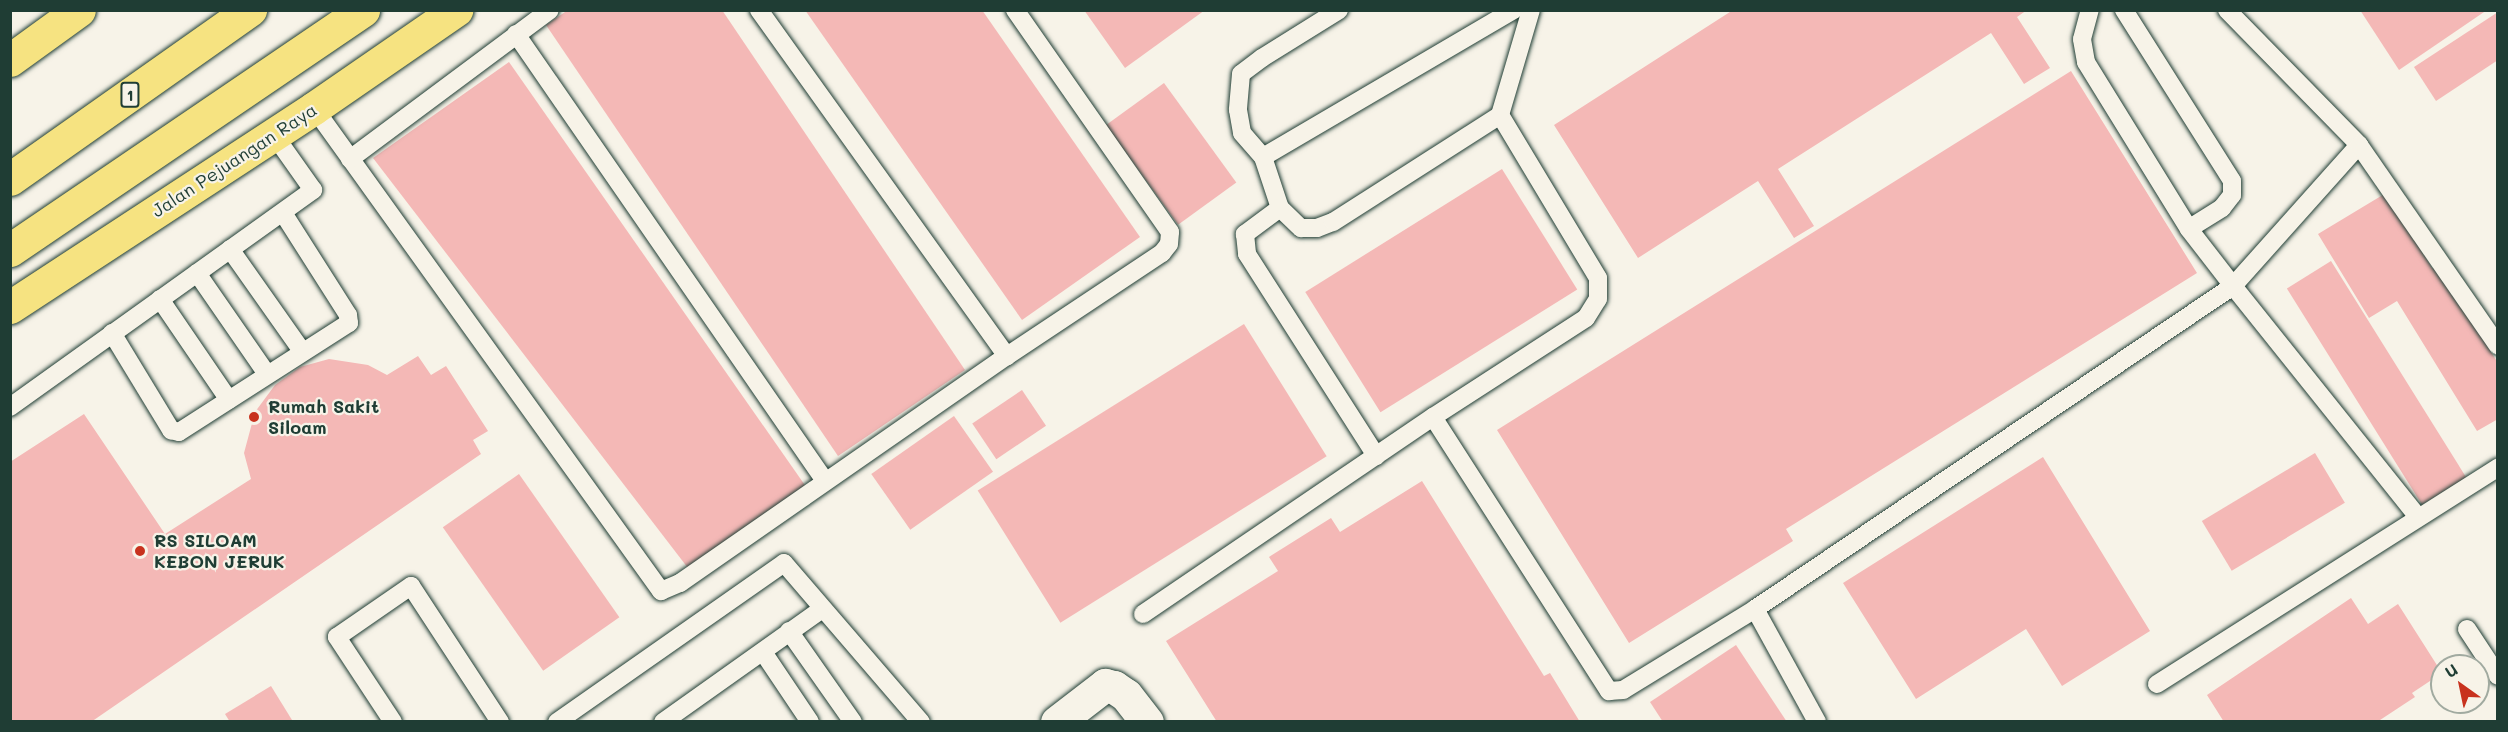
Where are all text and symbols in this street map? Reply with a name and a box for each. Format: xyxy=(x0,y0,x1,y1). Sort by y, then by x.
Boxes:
road number: 1 xyxy=(120,82,140,108)
street label: Jalan Pejuangan Raya xyxy=(147,99,321,221)
place label: Rumah Sakit Siloam xyxy=(268,396,379,438)
marker: Rumah Sakit Siloam xyxy=(245,408,263,426)
place label: RS SILOAM KEBON JERUK xyxy=(154,530,285,572)
marker: RS SILOAM KEBON JERUK xyxy=(131,542,149,560)
north arrow xyxy=(2430,654,2490,714)
text: U xyxy=(2441,658,2461,682)

